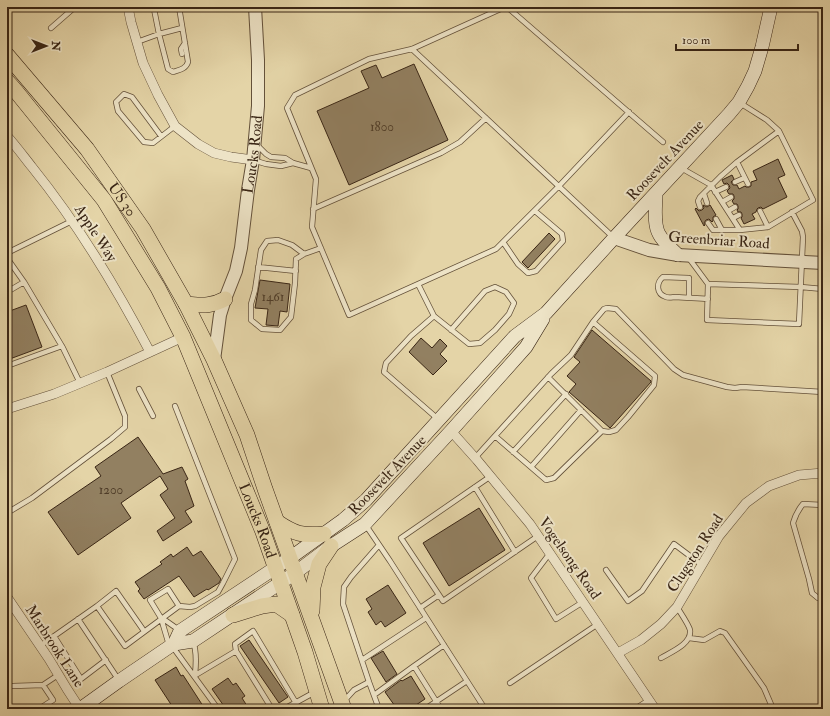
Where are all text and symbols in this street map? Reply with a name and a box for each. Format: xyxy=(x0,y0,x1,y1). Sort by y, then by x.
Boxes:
north arrow xyxy=(26,26,66,66)
scale bar xyxy=(676,26,798,52)
text: 100 m xyxy=(682,33,711,48)
text: N xyxy=(49,40,62,52)
street label: Loucks Road xyxy=(239,114,267,195)
street label: Roosevelt Avenue xyxy=(623,116,708,205)
house number: 1800 xyxy=(370,119,394,135)
street label: US 30 xyxy=(103,179,140,221)
street label: Apple Way xyxy=(69,200,121,266)
street label: Greenbriar Road xyxy=(668,227,771,254)
house number: 1461 xyxy=(262,289,285,305)
street label: Roosevelt Avenue xyxy=(344,431,430,519)
street label: Loucks Road xyxy=(234,481,281,561)
house number: 1200 xyxy=(99,482,123,498)
street label: Clugston Road xyxy=(663,510,728,596)
street label: Vogelsong Road xyxy=(534,513,605,604)
street label: Marbrook Lane xyxy=(21,601,88,691)

